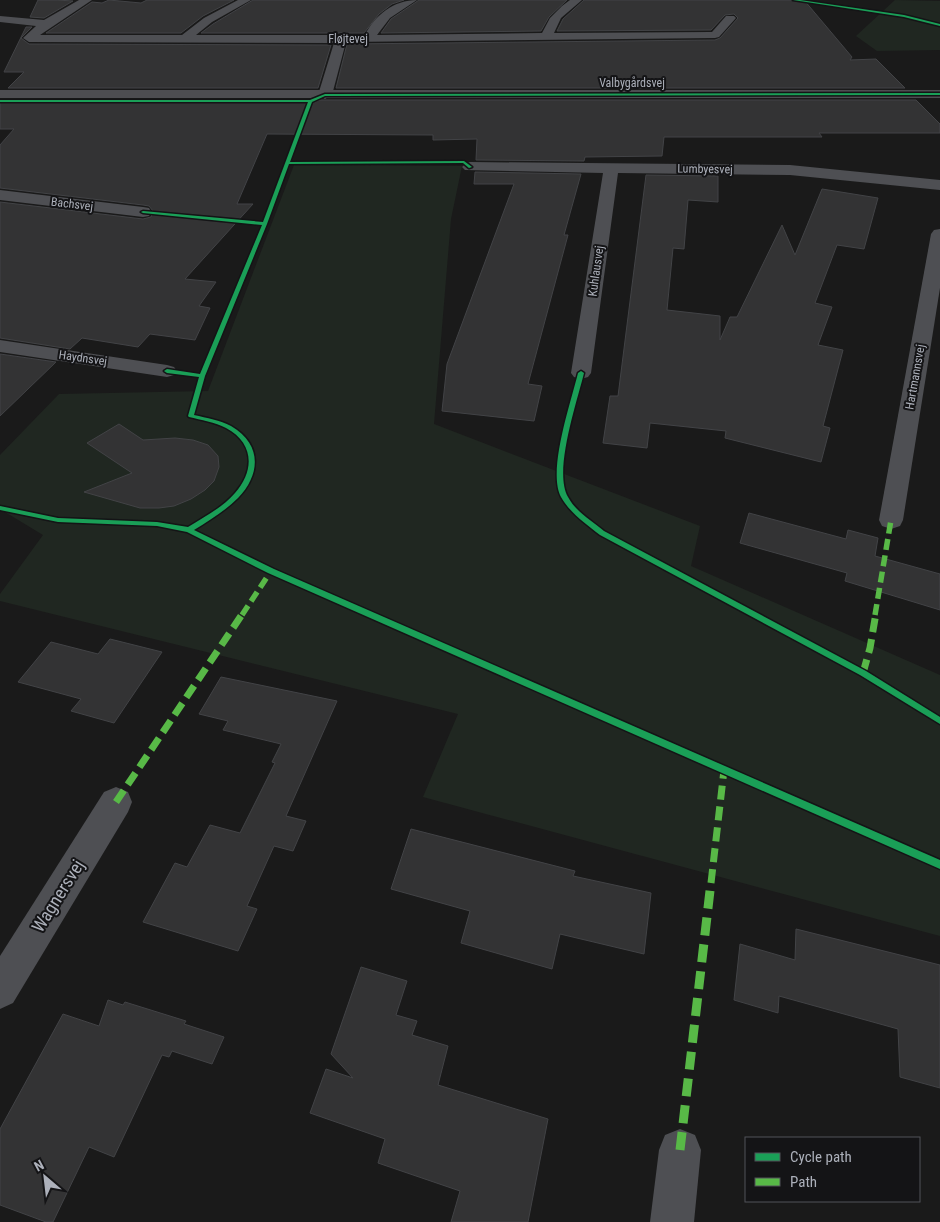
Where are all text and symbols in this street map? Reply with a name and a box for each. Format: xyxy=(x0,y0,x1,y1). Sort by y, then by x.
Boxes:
street label: Fløjtevej xyxy=(328,32,368,46)
street label: Valbygårdsvej xyxy=(599,76,665,90)
street label: Lumbyesvej xyxy=(677,162,733,176)
street label: Bachsvej xyxy=(50,194,94,214)
street label: Kuhlausvej xyxy=(586,245,606,297)
street label: Hartmannsvej xyxy=(902,343,928,411)
street label: Haydnsvej xyxy=(58,348,108,368)
street label: Wagnersvej xyxy=(27,855,88,936)
legend xyxy=(745,1137,920,1202)
text: Cycle path xyxy=(790,1148,852,1166)
north arrow xyxy=(20,1152,70,1202)
text: N xyxy=(31,1156,46,1175)
text: Path xyxy=(790,1173,817,1191)

